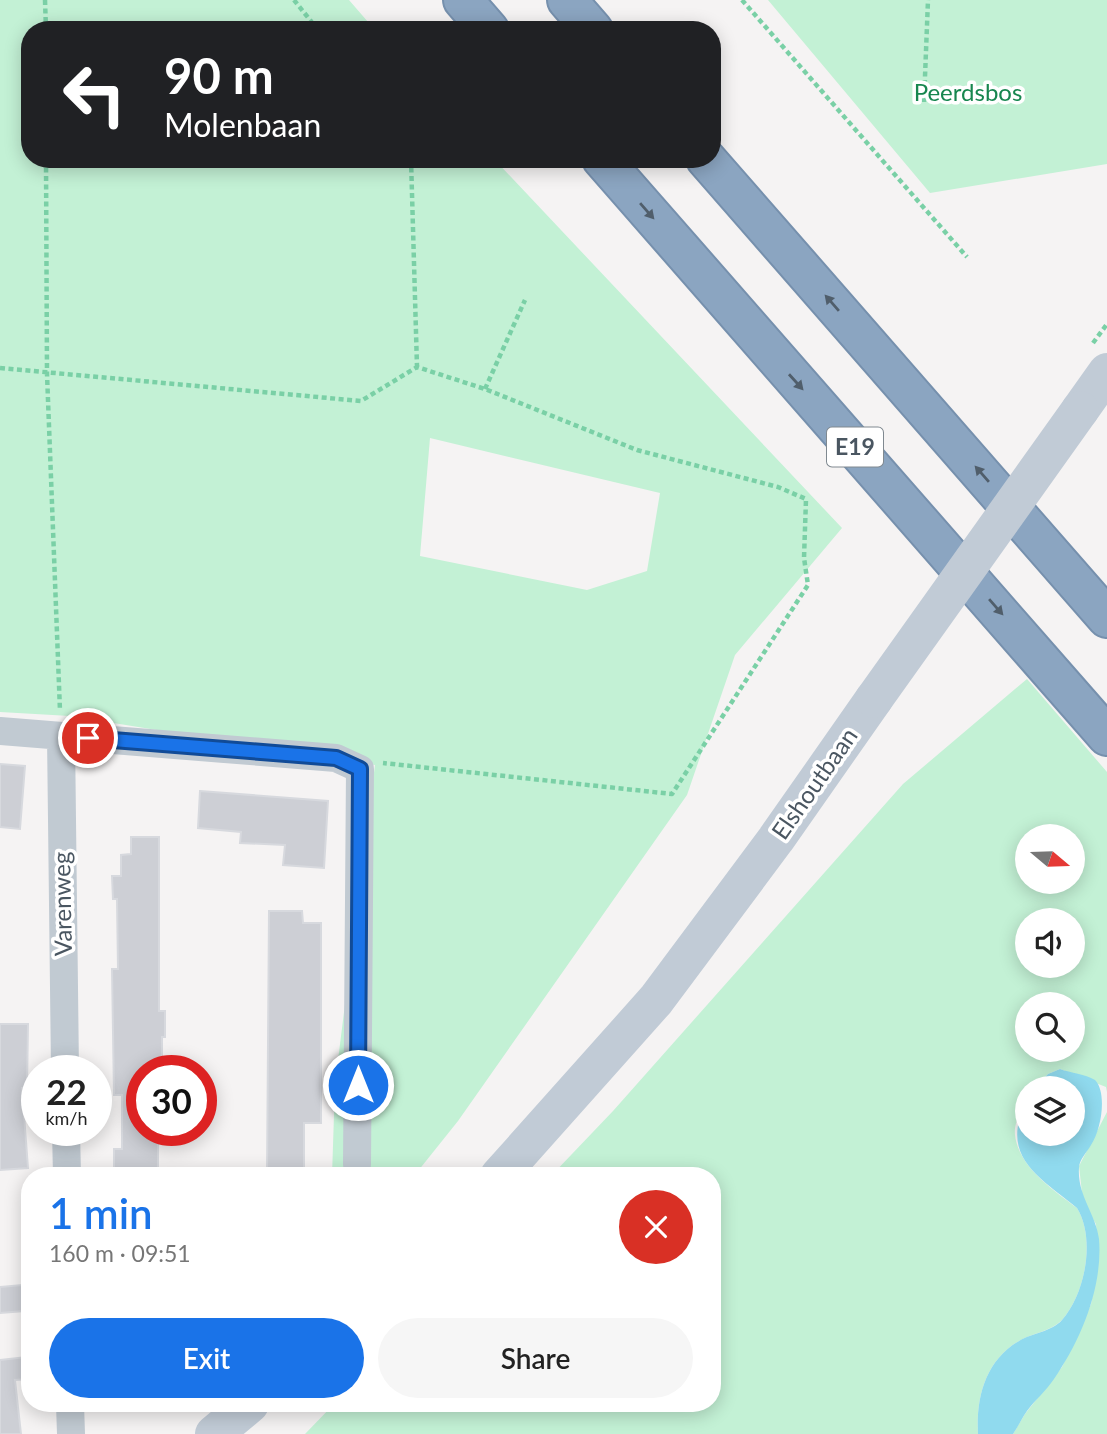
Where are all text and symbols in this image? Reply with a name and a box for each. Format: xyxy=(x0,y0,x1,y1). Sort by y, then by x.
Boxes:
text: 90 m xyxy=(164,46,274,104)
icon: left xyxy=(49,49,140,140)
park label: Peerdsbos xyxy=(914,77,1022,106)
text: Molenbaan xyxy=(164,105,321,144)
one-way arrow xyxy=(639,202,654,219)
one-way arrow xyxy=(825,294,840,311)
one-way arrow xyxy=(788,373,804,391)
road number: E19 xyxy=(827,428,883,466)
one-way arrow xyxy=(974,465,990,483)
one-way arrow xyxy=(988,598,1004,616)
pin xyxy=(58,708,118,768)
icon: arrive xyxy=(69,719,107,757)
street label: Elshoutbaan xyxy=(765,722,863,844)
north arrow xyxy=(1015,824,1085,894)
map controls xyxy=(1015,824,1085,1146)
street label: Varenweg xyxy=(46,852,77,957)
button: sound xyxy=(1015,908,1085,978)
button: search xyxy=(1015,992,1085,1062)
position arrow xyxy=(321,1048,395,1122)
speed limit sign: 30 xyxy=(126,1055,217,1146)
text: 22 xyxy=(46,1070,87,1112)
button: layers xyxy=(1015,1076,1085,1146)
text: km/h xyxy=(45,1107,88,1129)
text: 1 min xyxy=(49,1188,153,1238)
button: close xyxy=(619,1190,693,1264)
text: 160 m · 09:51 xyxy=(49,1239,191,1267)
button: Exit xyxy=(49,1318,364,1398)
button: Share xyxy=(378,1318,693,1398)

